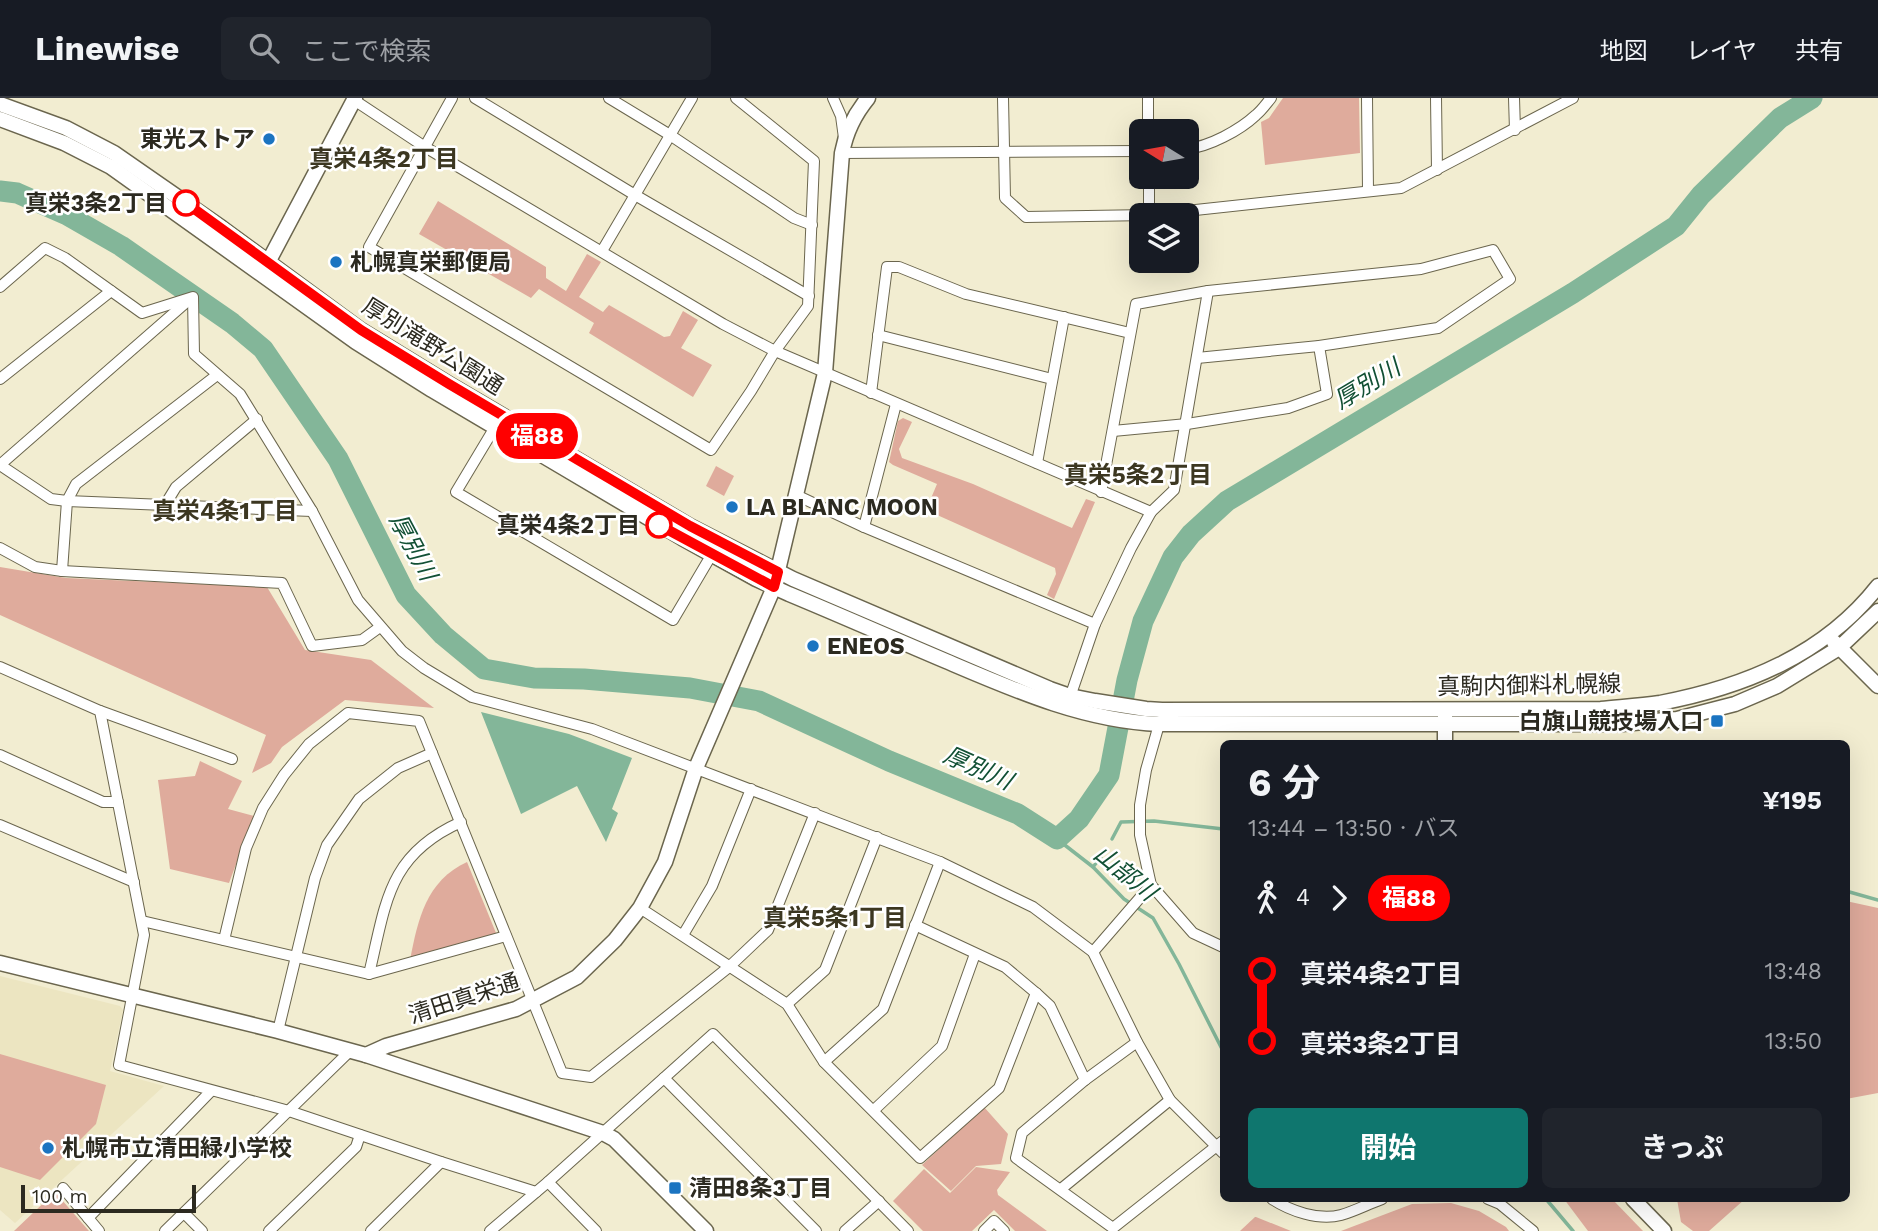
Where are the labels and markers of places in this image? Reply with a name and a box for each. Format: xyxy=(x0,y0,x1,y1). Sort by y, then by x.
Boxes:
place label: 東光ストア xyxy=(140,126,255,153)
marker: 東光ストア xyxy=(261,131,277,147)
place label: 真栄3条2丁目 xyxy=(25,190,167,217)
marker: 真栄3条2丁目 xyxy=(173,190,199,216)
place label: 札幌真栄郵便局 xyxy=(350,249,511,276)
marker: 札幌真栄郵便局 xyxy=(328,254,344,270)
place label: LA BLANC MOON xyxy=(746,494,938,521)
marker: LA BLANC MOON xyxy=(724,499,740,515)
place label: 真栄4条2丁目 xyxy=(496,512,640,539)
marker: 真栄4条2丁目 xyxy=(646,512,672,538)
place label: ENEOS xyxy=(827,633,905,660)
marker: ENEOS xyxy=(805,638,821,654)
place label: 白旗山競技場入口 xyxy=(1519,708,1703,735)
marker: 白旗山競技場入口 xyxy=(1709,713,1725,729)
place label: 札幌市立清田緑小学校 xyxy=(62,1135,292,1162)
marker: 札幌市立清田緑小学校 xyxy=(40,1140,56,1156)
place label: 清田8条3丁目 xyxy=(689,1175,832,1202)
marker: 清田8条3丁目 xyxy=(667,1180,683,1196)

